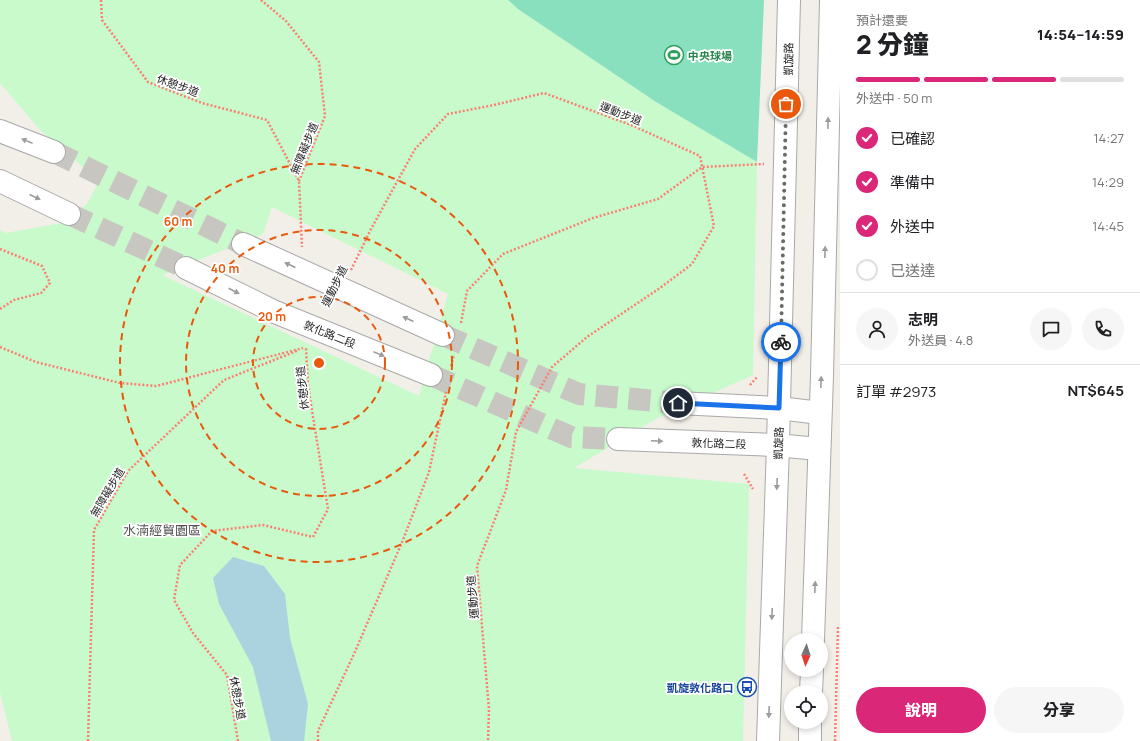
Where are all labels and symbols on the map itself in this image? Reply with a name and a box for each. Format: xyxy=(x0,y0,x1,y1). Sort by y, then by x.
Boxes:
street label: 凱旋路 xyxy=(780,42,796,76)
sports icon: 中央球場 xyxy=(663,44,685,66)
place label: 中央球場 xyxy=(688,48,732,63)
street label: 休憩步道 xyxy=(155,70,201,100)
pin xyxy=(769,87,803,121)
street label: 運動步道 xyxy=(598,98,644,128)
one-way arrow xyxy=(825,116,831,129)
street label: 無障礙步道 xyxy=(287,120,321,176)
one-way arrow xyxy=(21,138,33,144)
one-way arrow xyxy=(29,194,40,200)
text: 60 m xyxy=(164,213,192,230)
one-way arrow xyxy=(821,246,828,258)
text: 40 m xyxy=(211,260,239,277)
one-way arrow xyxy=(284,262,295,268)
street label: 運動步道 xyxy=(318,263,350,309)
one-way arrow xyxy=(228,288,239,295)
text: 20 m xyxy=(258,308,286,325)
one-way arrow xyxy=(402,316,413,322)
street label: 敦化路二段 xyxy=(302,317,358,351)
courier xyxy=(761,322,801,362)
one-way arrow xyxy=(373,351,384,357)
centre of rings xyxy=(312,356,326,370)
street label: 休憩步道 xyxy=(292,365,312,411)
one-way arrow xyxy=(818,376,825,388)
pin xyxy=(661,386,695,420)
street label: 凱旋路 xyxy=(770,426,786,460)
street label: 敦化路二段 xyxy=(691,435,747,451)
one-way arrow xyxy=(651,437,663,444)
street label: 無障礙步道 xyxy=(86,465,128,519)
one-way arrow xyxy=(774,478,780,491)
district label: 水湳經貿園區 xyxy=(123,521,201,539)
street label: 運動步道 xyxy=(463,574,481,620)
one-way arrow xyxy=(812,580,818,593)
one-way arrow xyxy=(769,608,776,620)
north arrow xyxy=(784,633,828,677)
street label: 休憩步道 xyxy=(226,675,250,721)
bus stop icon: 凱旋敦化路口 xyxy=(736,676,758,698)
place label: 凱旋敦化路口 xyxy=(667,680,733,695)
one-way arrow xyxy=(766,706,772,719)

